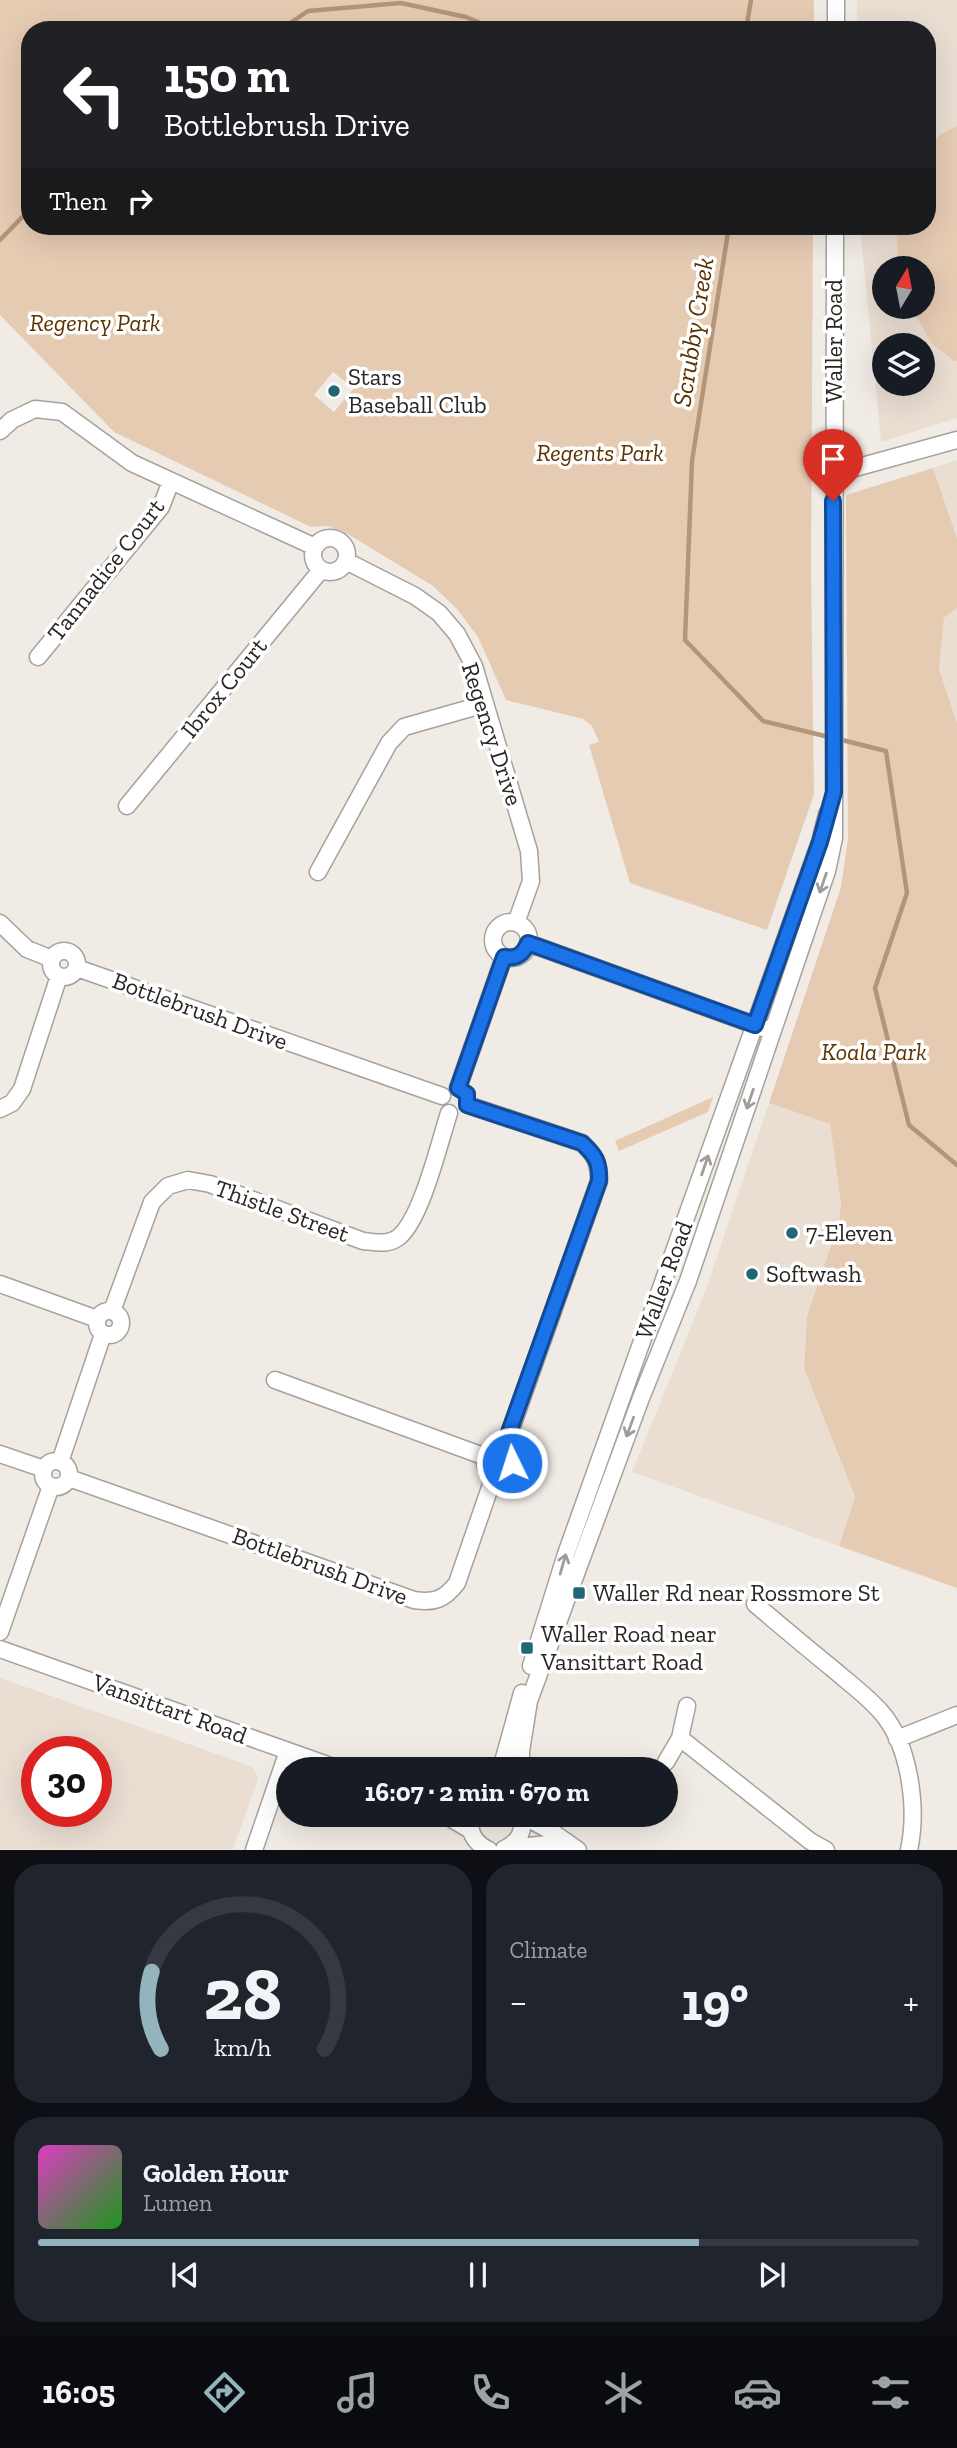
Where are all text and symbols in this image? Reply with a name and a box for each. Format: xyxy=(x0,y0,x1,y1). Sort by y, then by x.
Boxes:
text: 150 m xyxy=(164,46,290,105)
icon: left xyxy=(49,49,140,140)
text: Bottlebrush Drive xyxy=(164,106,410,144)
icon: right xyxy=(121,182,159,220)
text: Then xyxy=(49,185,107,217)
water label: Scrubby Creek xyxy=(665,255,721,409)
north arrow xyxy=(872,256,934,318)
map controls xyxy=(872,256,935,396)
street label: Waller Road xyxy=(819,279,848,403)
park label: Regency Park xyxy=(29,308,161,337)
button: layers xyxy=(872,333,935,396)
place label: Stars Baseball Club xyxy=(348,362,487,419)
marker: Stars Baseball Club xyxy=(326,383,342,399)
pin xyxy=(803,429,863,501)
park label: Regents Park xyxy=(536,438,664,467)
icon: arrive xyxy=(814,440,852,478)
street label: Tannadice Court xyxy=(41,493,170,647)
street label: Ibrox Court xyxy=(174,632,273,744)
street label: Regency Drive xyxy=(456,659,529,809)
one-way arrow xyxy=(816,872,829,894)
street label: Bottlebrush Drive xyxy=(109,965,292,1056)
park label: Koala Park xyxy=(821,1037,927,1066)
one-way arrow xyxy=(743,1087,755,1109)
one-way arrow xyxy=(700,1154,712,1176)
street label: Thistle Street xyxy=(211,1173,353,1248)
street label: Waller Road xyxy=(629,1217,698,1343)
place label: 7-Eleven xyxy=(806,1218,893,1247)
marker: 7-Eleven xyxy=(784,1225,800,1241)
place label: Softwash xyxy=(766,1259,862,1288)
marker: Softwash xyxy=(744,1266,760,1282)
one-way arrow xyxy=(623,1416,635,1438)
position arrow xyxy=(475,1426,549,1500)
street label: Bottlebrush Drive xyxy=(229,1520,412,1611)
one-way arrow xyxy=(558,1553,571,1575)
place label: Waller Rd near Rossmore St xyxy=(593,1578,880,1607)
marker: Waller Rd near Rossmore St xyxy=(571,1585,587,1601)
place label: Waller Road near Vansittart Road xyxy=(540,1619,717,1676)
marker: Waller Road near Vansittart Road xyxy=(519,1640,535,1656)
street label: Vansittart Road xyxy=(88,1667,251,1750)
speed limit sign: 30 xyxy=(21,1736,112,1827)
text: 16:07 · 2 min · 670 m xyxy=(365,1776,589,1808)
text: Climate xyxy=(510,1936,587,1964)
text: 28 xyxy=(204,1951,282,2039)
text: 19° xyxy=(682,1971,749,2033)
text: − xyxy=(510,1979,527,2025)
text: + xyxy=(903,1979,919,2025)
text: km/h xyxy=(214,2032,271,2062)
text: Golden Hour xyxy=(143,2157,289,2189)
text: Lumen xyxy=(143,2189,212,2217)
icon: previous xyxy=(166,2256,204,2294)
icon: pause xyxy=(459,2256,497,2294)
icon: next xyxy=(753,2256,791,2294)
icon: directions xyxy=(200,2368,249,2417)
icon: music xyxy=(333,2368,382,2417)
icon: phone xyxy=(466,2368,515,2417)
icon: climate xyxy=(599,2368,648,2417)
icon: car xyxy=(733,2368,782,2417)
icon: filters xyxy=(866,2368,915,2417)
text: 16:05 xyxy=(42,2373,115,2411)

